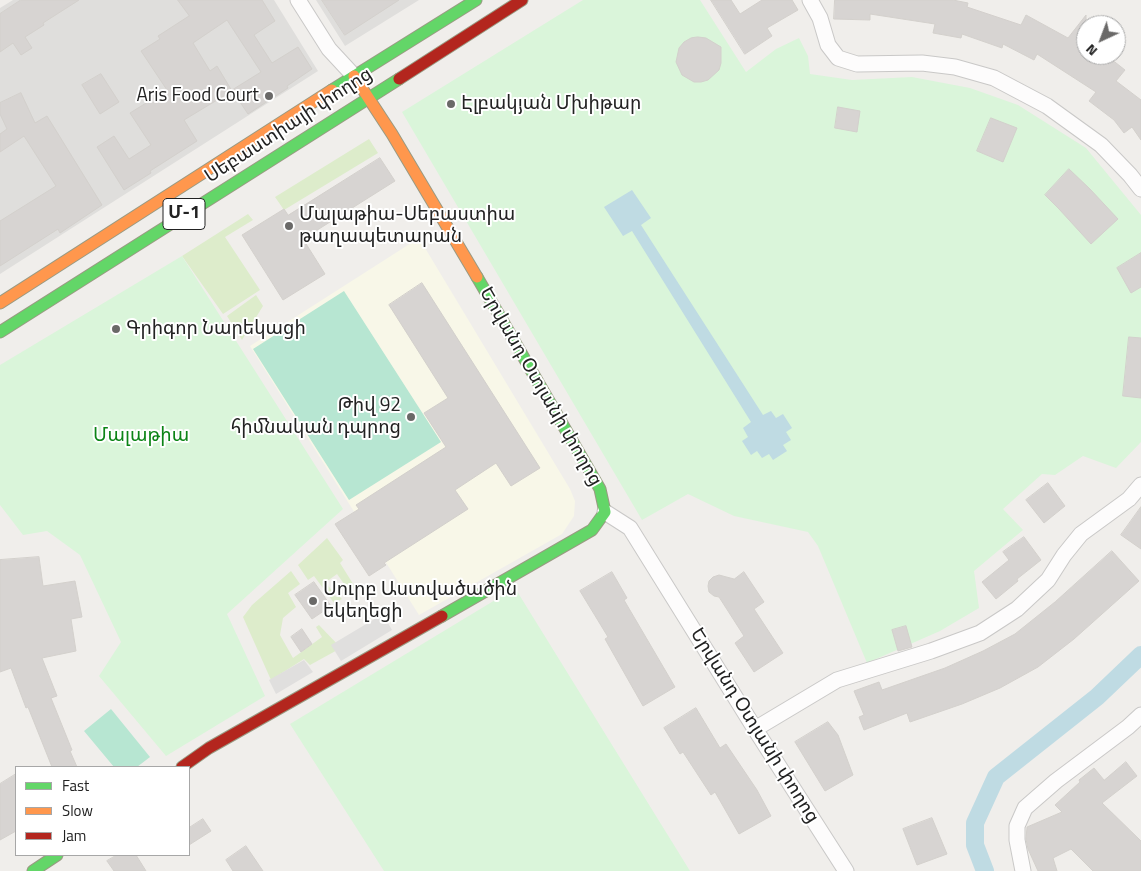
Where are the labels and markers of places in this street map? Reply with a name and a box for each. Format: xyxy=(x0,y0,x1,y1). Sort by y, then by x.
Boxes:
place label: Aris Food Court xyxy=(136,85,259,107)
marker: Aris Food Court xyxy=(263,90,275,102)
place label: Էլբակյան Մխիթար xyxy=(461,93,641,115)
marker: Էլբակյան Մխիթար xyxy=(445,98,457,110)
place label: Մալաթիա-Սեբաստիա թաղապետարան xyxy=(299,204,515,248)
marker: Մալաթիա-Սեբաստիա թաղապետարան xyxy=(283,220,295,232)
place label: Գրիգոր Նարեկացի xyxy=(126,318,306,340)
marker: Գրիգոր Նարեկացի xyxy=(110,323,122,335)
place label: Թիվ 92 հիմնական դպրոց xyxy=(231,395,401,439)
marker: Թիվ 92 հիմնական դպրոց xyxy=(405,411,417,423)
place label: Սուրբ Աստվածածին եկեղեցի xyxy=(323,579,517,623)
marker: Սուրբ Աստվածածին եկեղեցի xyxy=(307,595,319,607)

